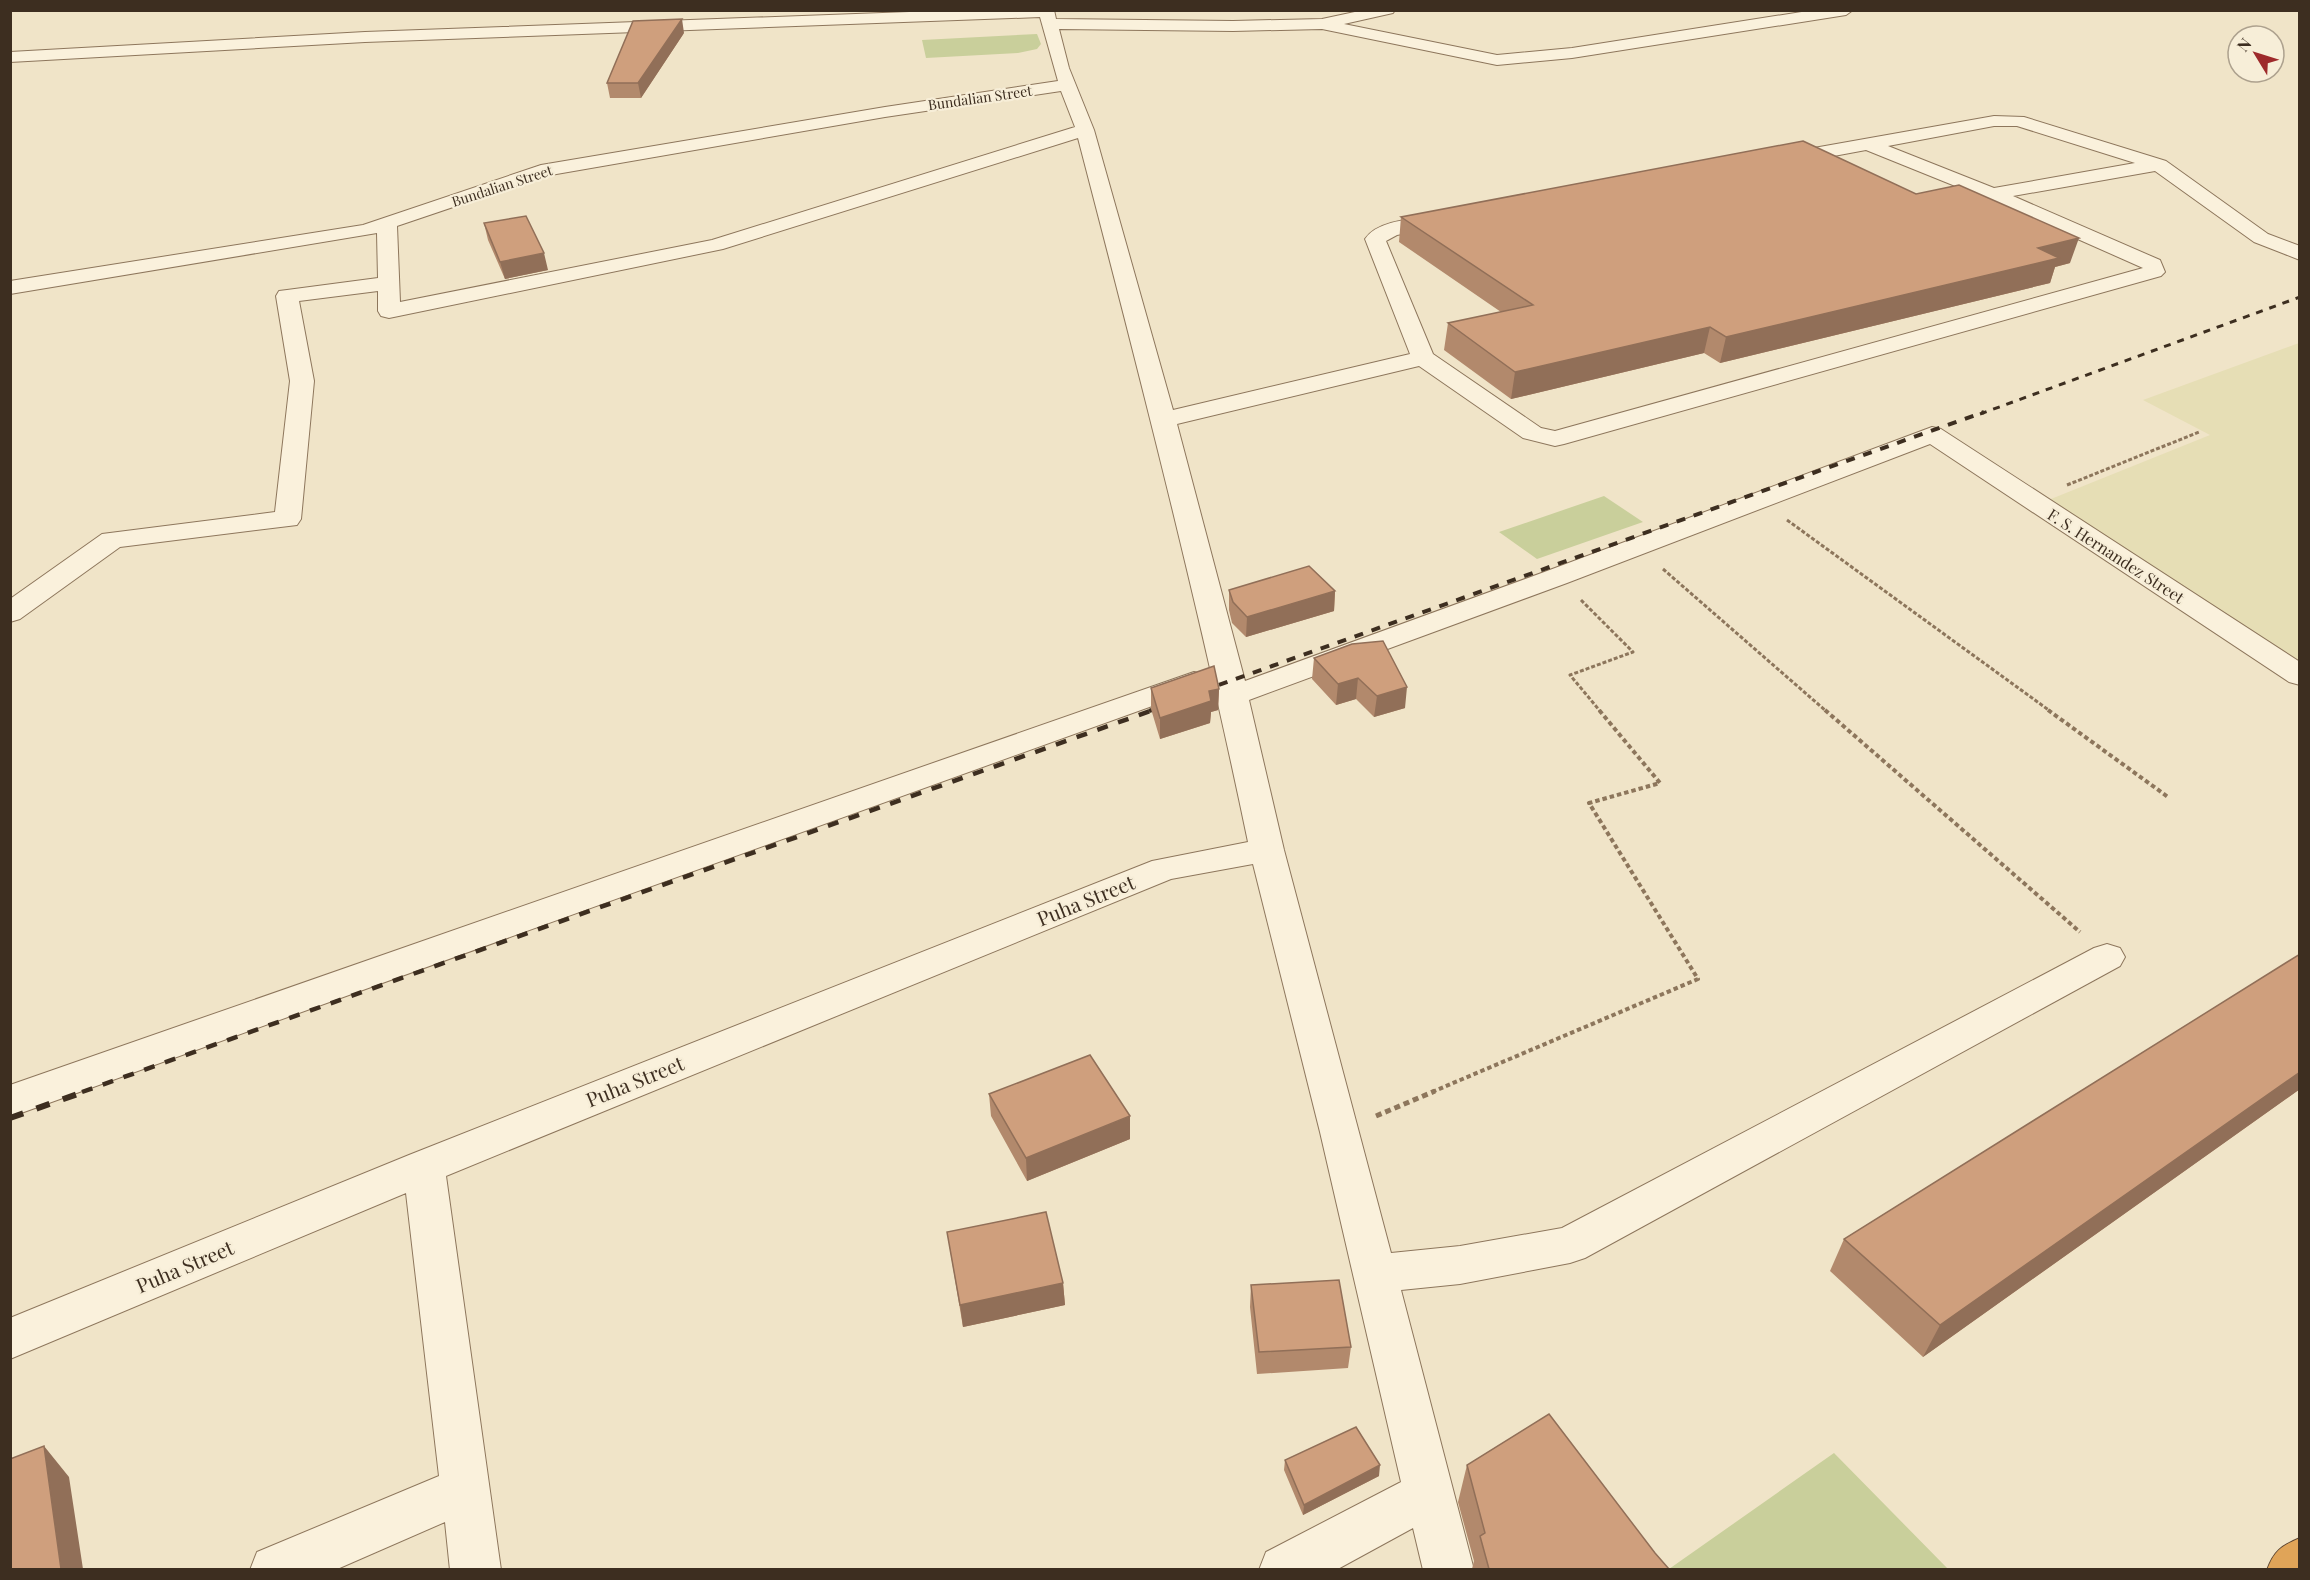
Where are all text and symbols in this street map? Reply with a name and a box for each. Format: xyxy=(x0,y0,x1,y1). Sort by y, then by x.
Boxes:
north arrow xyxy=(2226,24,2286,84)
text: N xyxy=(2232,33,2256,55)
street label: Bundalian Street xyxy=(927,81,1034,114)
street label: Bundalian Street xyxy=(449,160,556,211)
street label: F. S. Hernandez Street xyxy=(2044,504,2189,608)
street label: Puha Street xyxy=(1032,867,1139,932)
street label: Puha Street xyxy=(581,1048,688,1113)
street label: Puha Street xyxy=(132,1233,238,1298)

